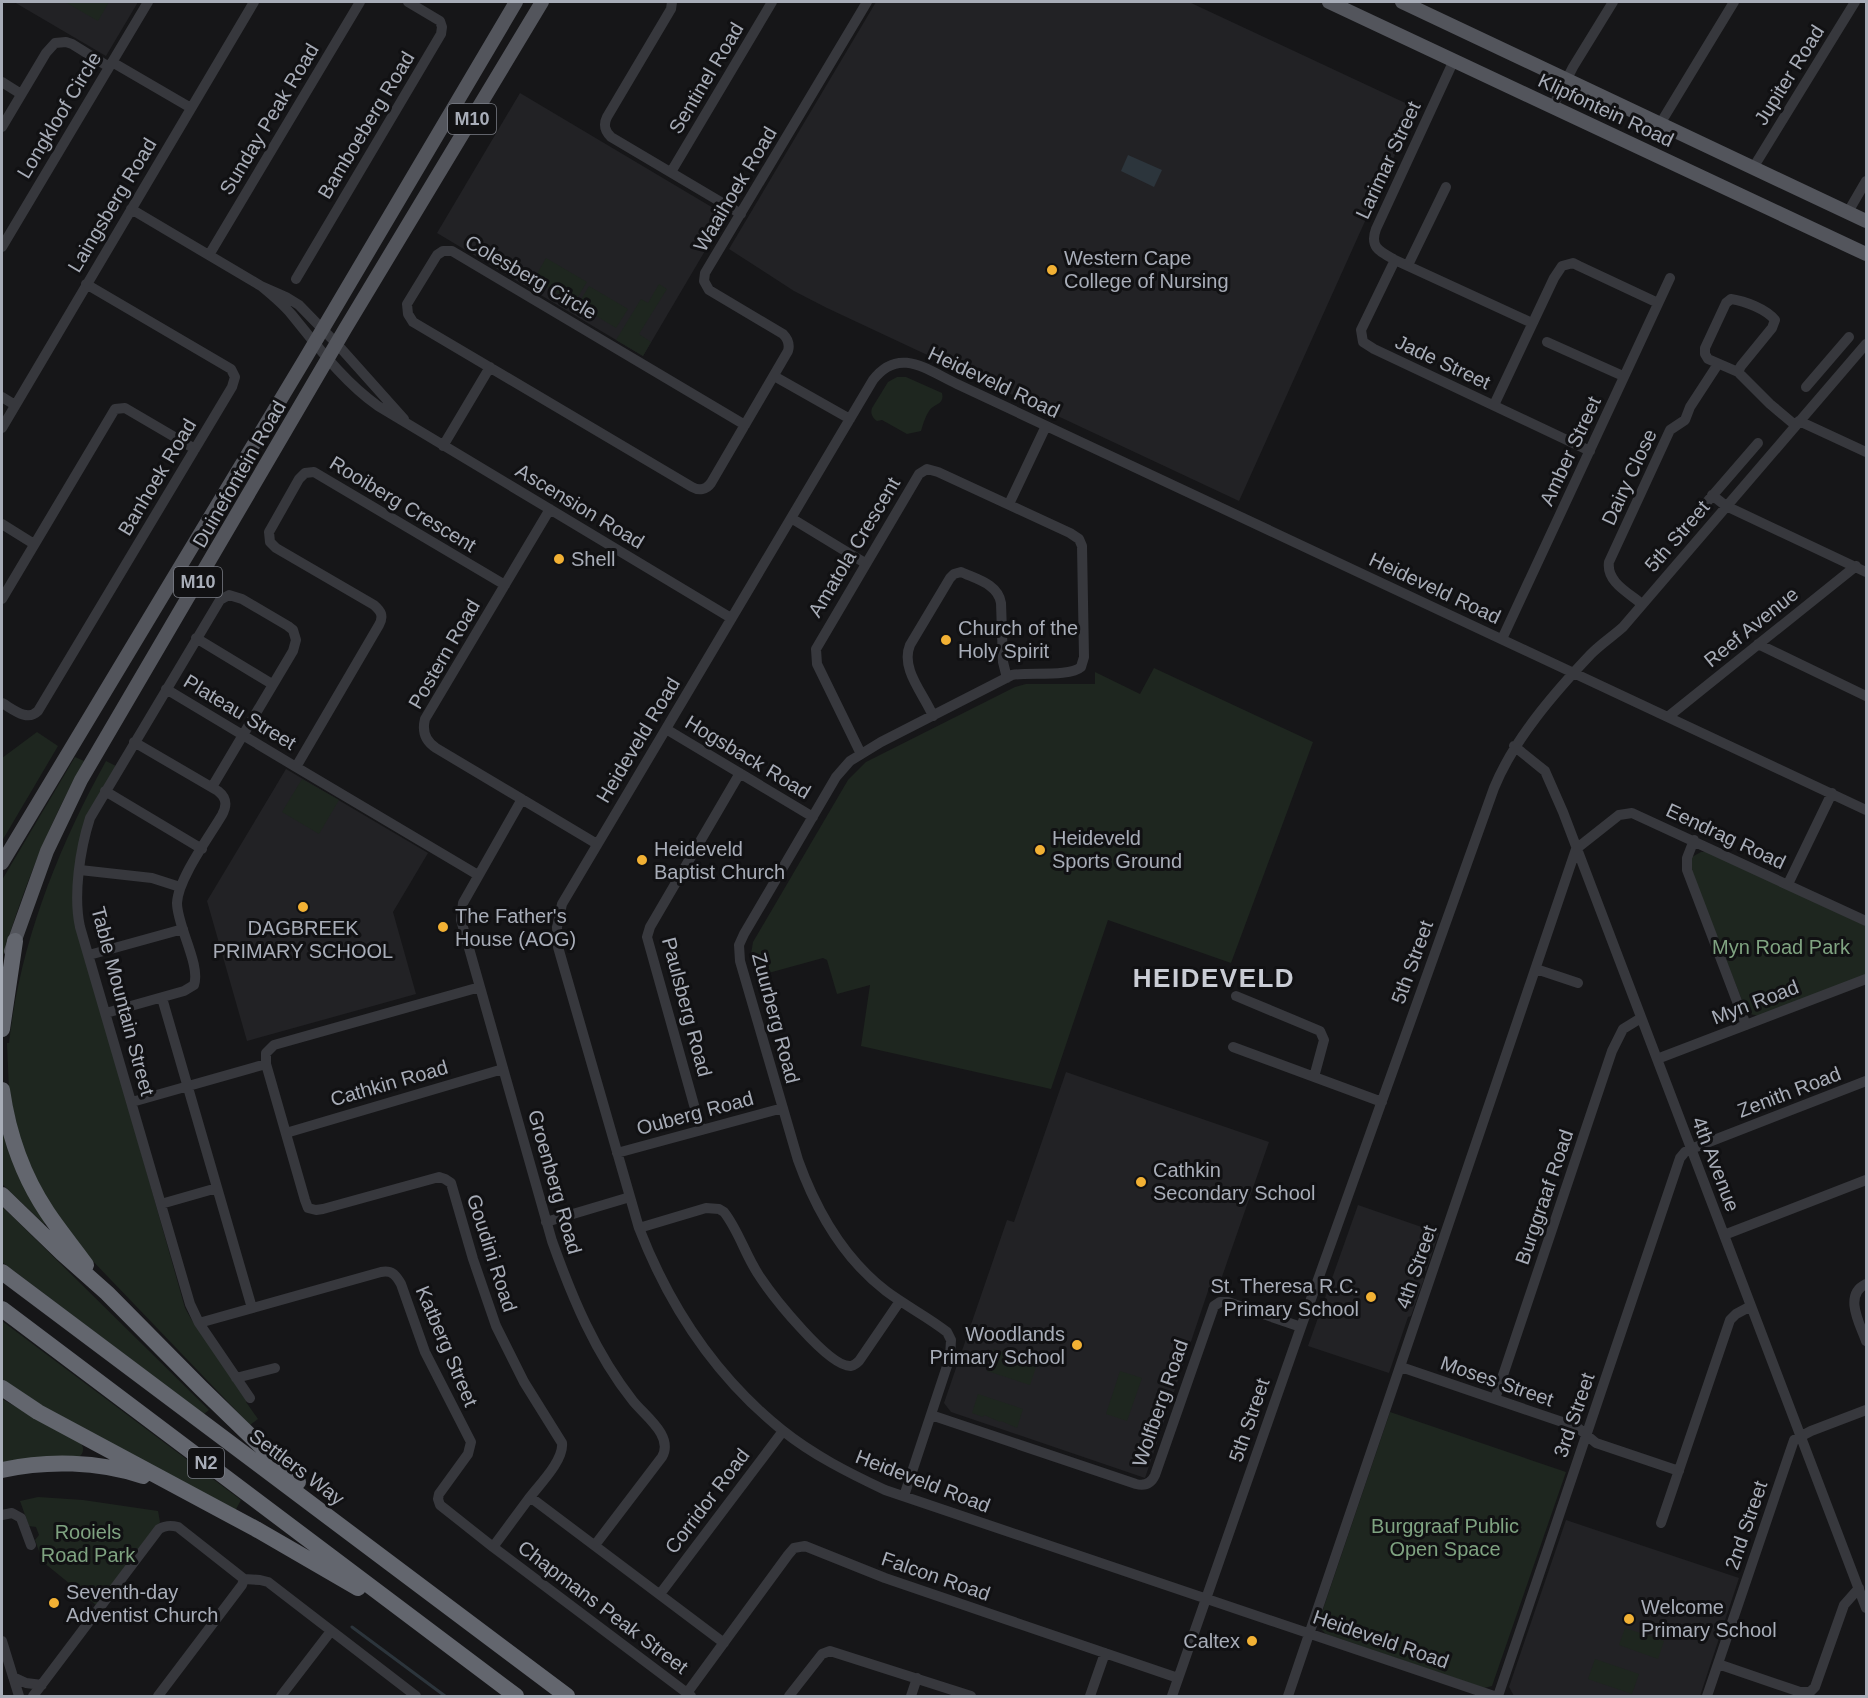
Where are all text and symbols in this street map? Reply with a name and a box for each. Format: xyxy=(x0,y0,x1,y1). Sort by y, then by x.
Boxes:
street label: Sentinel Road xyxy=(664,18,748,138)
street label: Jupiter Road xyxy=(1750,21,1828,129)
street label: Sunday Peak Road xyxy=(215,39,323,199)
street label: Bamboeberg Road xyxy=(313,47,419,203)
street label: Longkloof Circle xyxy=(13,48,105,182)
street label: Klipfontein Road xyxy=(1535,69,1677,151)
street label: Larimar Street xyxy=(1351,98,1425,222)
road number: M10 xyxy=(448,104,496,134)
street label: Waaihoek Road xyxy=(689,123,781,255)
street label: Laingsberg Road xyxy=(63,134,161,276)
street label: Colesberg Circle xyxy=(461,231,601,323)
place label: Western Cape College of Nursing xyxy=(1064,247,1229,292)
marker: Western Cape College of Nursing xyxy=(1045,263,1059,277)
street label: Jade Street xyxy=(1392,330,1494,394)
street label: Heideveld Road xyxy=(925,342,1063,422)
street label: Amber Street xyxy=(1535,393,1605,509)
street label: Duinefontein Road xyxy=(188,397,290,551)
street label: Banhoek Road xyxy=(113,415,201,539)
street label: Dairy Close xyxy=(1597,426,1661,528)
street label: Rooiberg Crescent xyxy=(326,452,481,557)
street label: Ascension Road xyxy=(512,459,648,553)
street label: Amatola Crescent xyxy=(804,473,905,621)
street label: 5th Street xyxy=(1640,496,1714,576)
place label: Shell xyxy=(571,548,615,570)
street label: Heideveld Road xyxy=(1366,548,1504,628)
marker: Shell xyxy=(552,552,566,566)
road number: M10 xyxy=(174,567,222,597)
street label: Reef Avenue xyxy=(1700,583,1802,671)
street label: Postern Road xyxy=(404,596,484,712)
place label: Church of the Holy Spirit xyxy=(958,617,1078,662)
marker: Church of the Holy Spirit xyxy=(939,633,953,647)
street label: Plateau Street xyxy=(180,670,300,754)
street label: Heideveld Road xyxy=(592,673,684,807)
street label: Hogsback Road xyxy=(681,711,815,803)
street label: Eendrag Road xyxy=(1663,799,1789,873)
place label: Heideveld Sports Ground xyxy=(1052,827,1182,872)
place label: Heideveld Baptist Church xyxy=(654,838,785,883)
marker: Heideveld Sports Ground xyxy=(1033,843,1047,857)
marker: Heideveld Baptist Church xyxy=(635,853,649,867)
marker: DAGBREEK PRIMARY SCHOOL xyxy=(296,900,310,914)
street label: Table Mountain Street xyxy=(87,904,159,1098)
place label: The Father's House (AOG) xyxy=(455,905,576,950)
place label: DAGBREEK PRIMARY SCHOOL xyxy=(213,917,393,962)
street label: 5th Street xyxy=(1387,917,1437,1007)
marker: The Father's House (AOG) xyxy=(436,920,450,934)
street label: Paulsberg Road xyxy=(658,935,716,1079)
park label: Myn Road Park xyxy=(1712,936,1851,958)
street label: Zuurberg Road xyxy=(748,950,804,1086)
district label: HEIDEVELD xyxy=(1133,963,1295,993)
street label: Myn Road xyxy=(1709,975,1801,1029)
street label: Cathkin Road xyxy=(328,1056,450,1110)
street label: Zenith Road xyxy=(1734,1062,1844,1122)
street label: Ouberg Road xyxy=(634,1087,756,1139)
street label: Groenberg Road xyxy=(524,1107,586,1257)
street label: 4th Avenue xyxy=(1688,1114,1744,1214)
street label: Burggraaf Road xyxy=(1511,1127,1577,1267)
place label: Cathkin Secondary School xyxy=(1153,1159,1315,1204)
marker: Cathkin Secondary School xyxy=(1134,1175,1148,1189)
street label: Goudini Road xyxy=(463,1191,521,1315)
street label: 4th Street xyxy=(1391,1222,1441,1312)
place label: St. Theresa R.C. Primary School xyxy=(1210,1275,1359,1320)
street label: Katberg Street xyxy=(412,1282,482,1410)
marker: St. Theresa R.C. Primary School xyxy=(1364,1290,1378,1304)
place label: Woodlands Primary School xyxy=(929,1323,1065,1368)
street label: Wolfberg Road xyxy=(1128,1337,1192,1469)
marker: Woodlands Primary School xyxy=(1070,1338,1084,1352)
street label: Moses Street xyxy=(1438,1351,1557,1411)
street label: 3rd Street xyxy=(1549,1369,1599,1460)
street label: 5th Street xyxy=(1224,1375,1274,1465)
street label: Settlers Way xyxy=(245,1424,349,1510)
street label: Corridor Road xyxy=(660,1444,754,1558)
street label: Heideveld Road xyxy=(853,1445,993,1517)
road number: N2 xyxy=(188,1448,224,1478)
street label: 2nd Street xyxy=(1721,1477,1772,1572)
park label: Burggraaf Public Open Space xyxy=(1371,1515,1519,1560)
park label: Rooiels Road Park xyxy=(41,1521,136,1566)
street label: Chapmans Peak Street xyxy=(514,1536,693,1678)
street label: Falcon Road xyxy=(879,1547,993,1605)
place label: Seventh-day Adventist Church xyxy=(66,1581,218,1626)
marker: Seventh-day Adventist Church xyxy=(47,1596,61,1610)
place label: Welcome Primary School xyxy=(1641,1596,1777,1641)
street label: Heideveld Road xyxy=(1310,1605,1452,1673)
marker: Welcome Primary School xyxy=(1622,1612,1636,1626)
place label: Caltex xyxy=(1183,1630,1240,1652)
marker: Caltex xyxy=(1245,1634,1259,1648)

